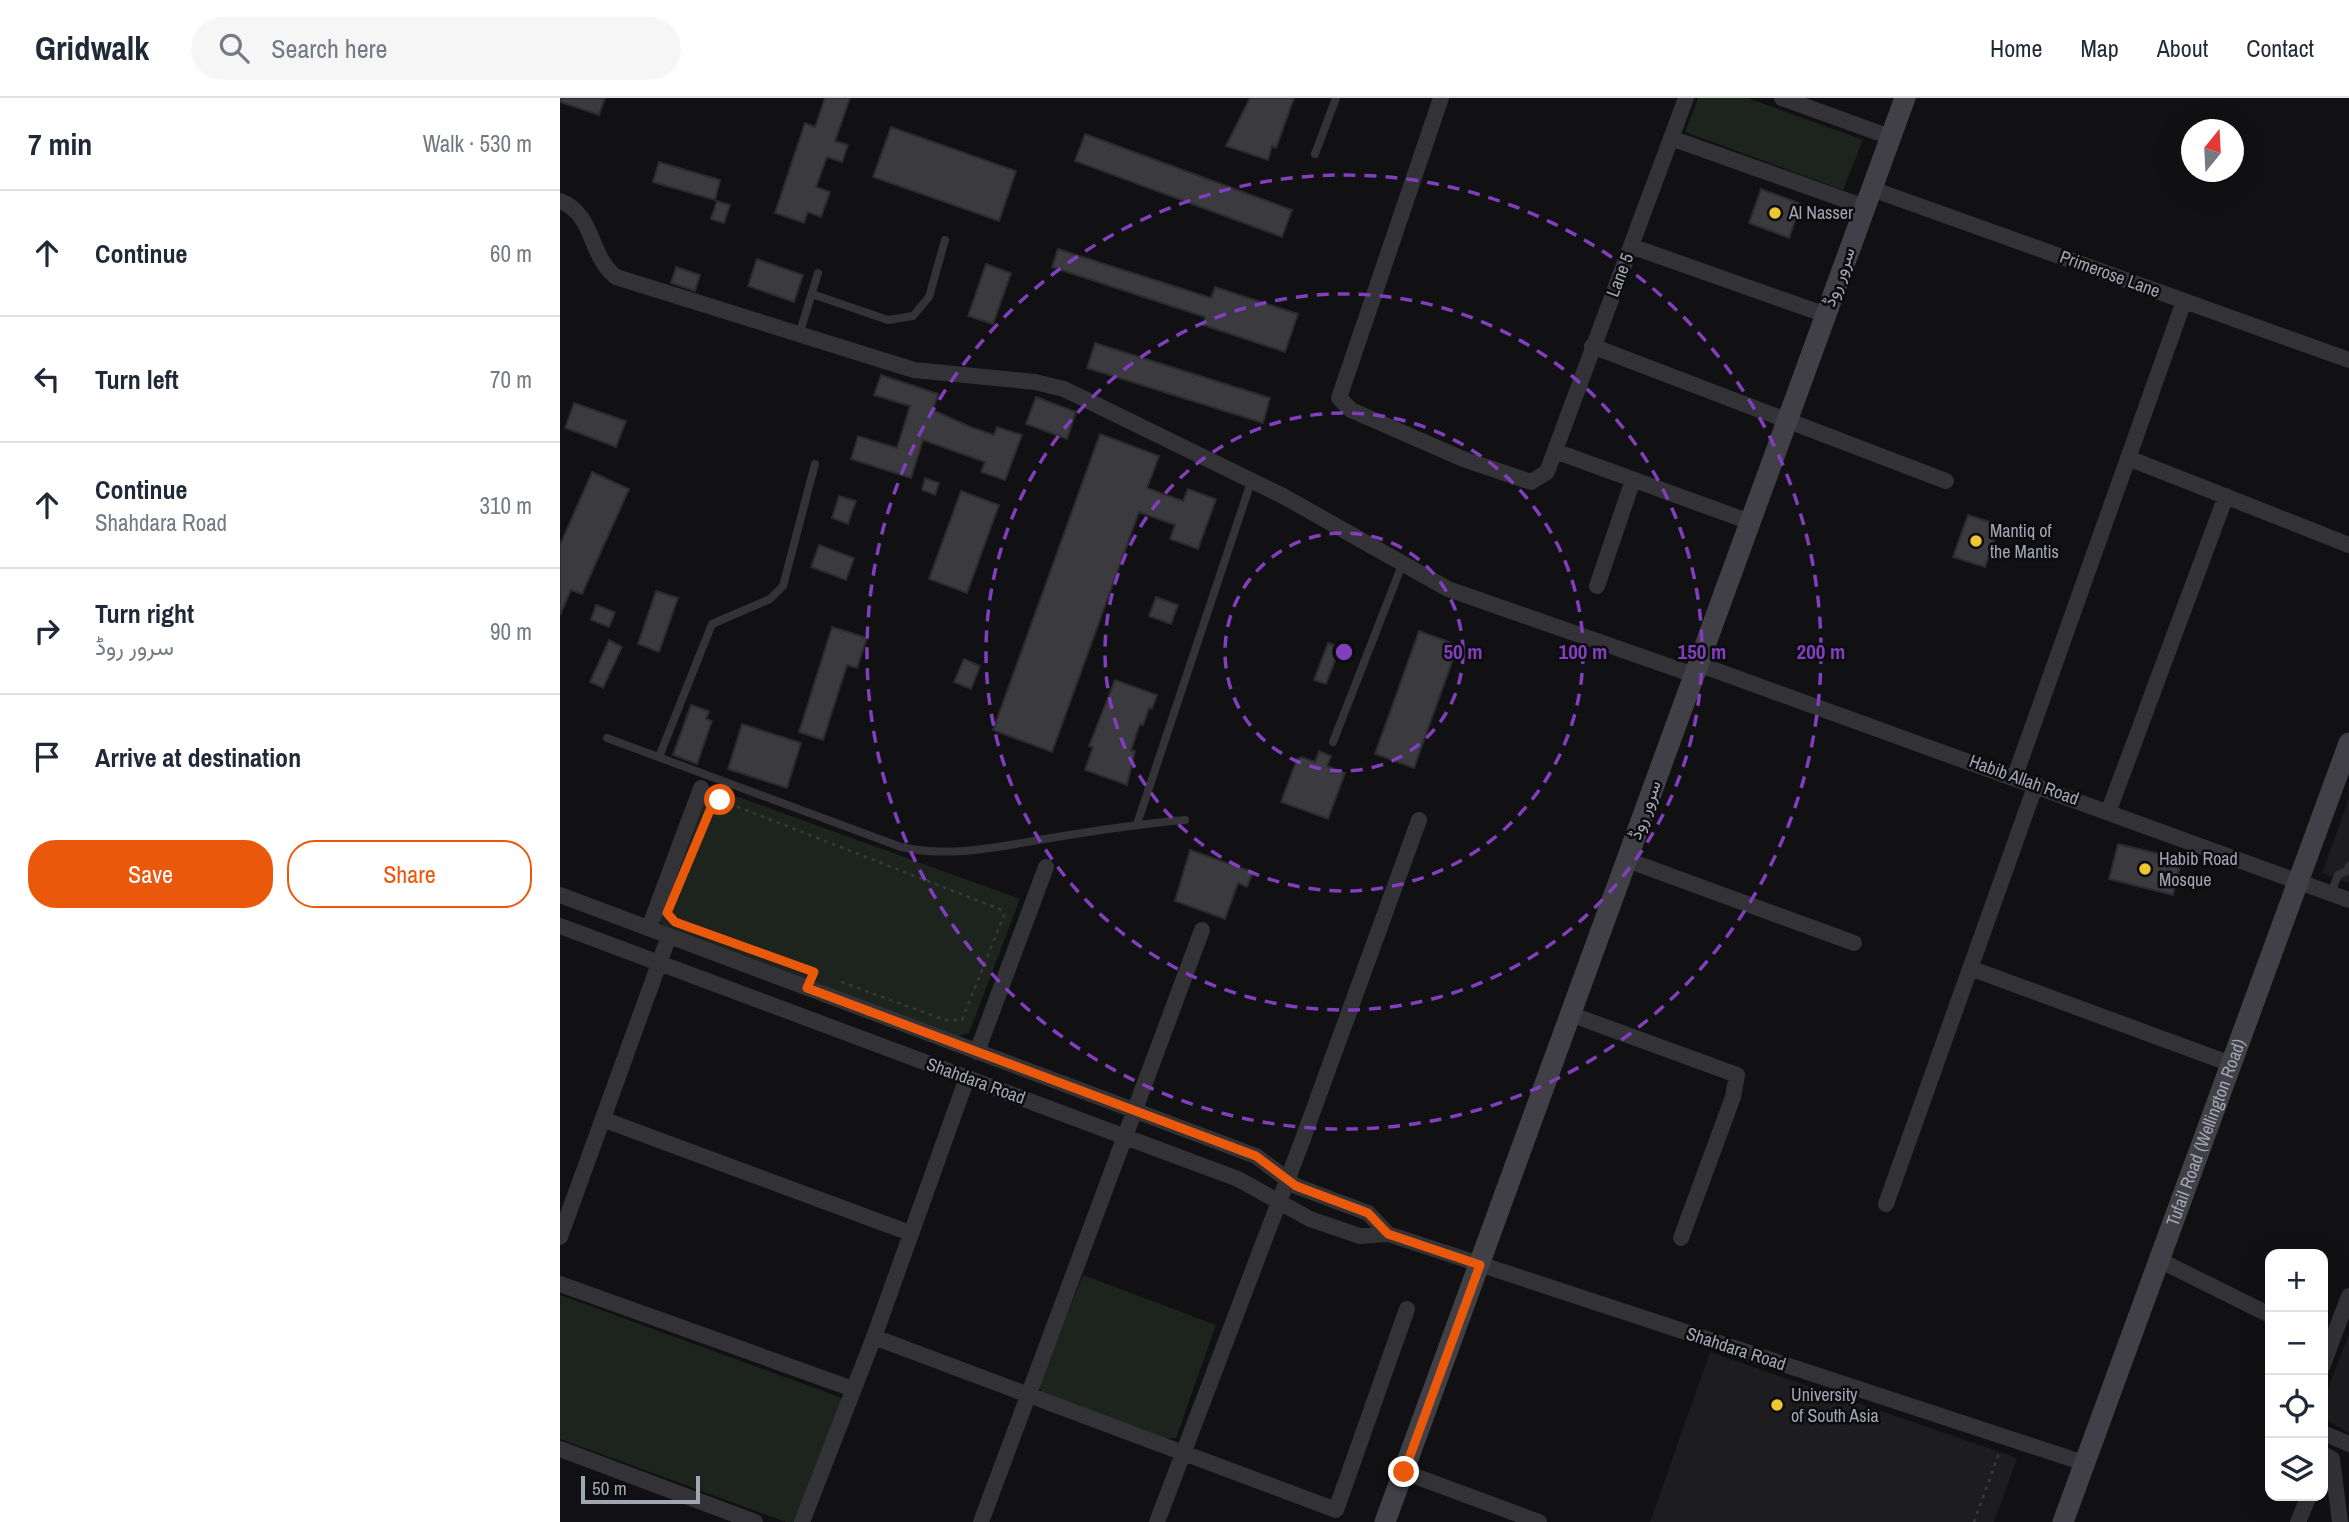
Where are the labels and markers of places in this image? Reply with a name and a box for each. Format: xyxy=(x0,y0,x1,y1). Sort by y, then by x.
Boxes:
place label: Al Nasser xyxy=(1788,200,1853,225)
marker: Al Nasser xyxy=(1767,205,1783,221)
place label: Mantiq of the Mantis xyxy=(1990,518,2059,564)
marker: Mantiq of the Mantis xyxy=(1968,533,1984,549)
centre of rings xyxy=(1332,640,1356,664)
place label: Habib Road Mosque xyxy=(2159,846,2238,892)
marker: Habib Road Mosque xyxy=(2137,861,2153,877)
place label: University of South Asia xyxy=(1791,1382,1879,1428)
marker: University of South Asia xyxy=(1769,1397,1785,1413)

